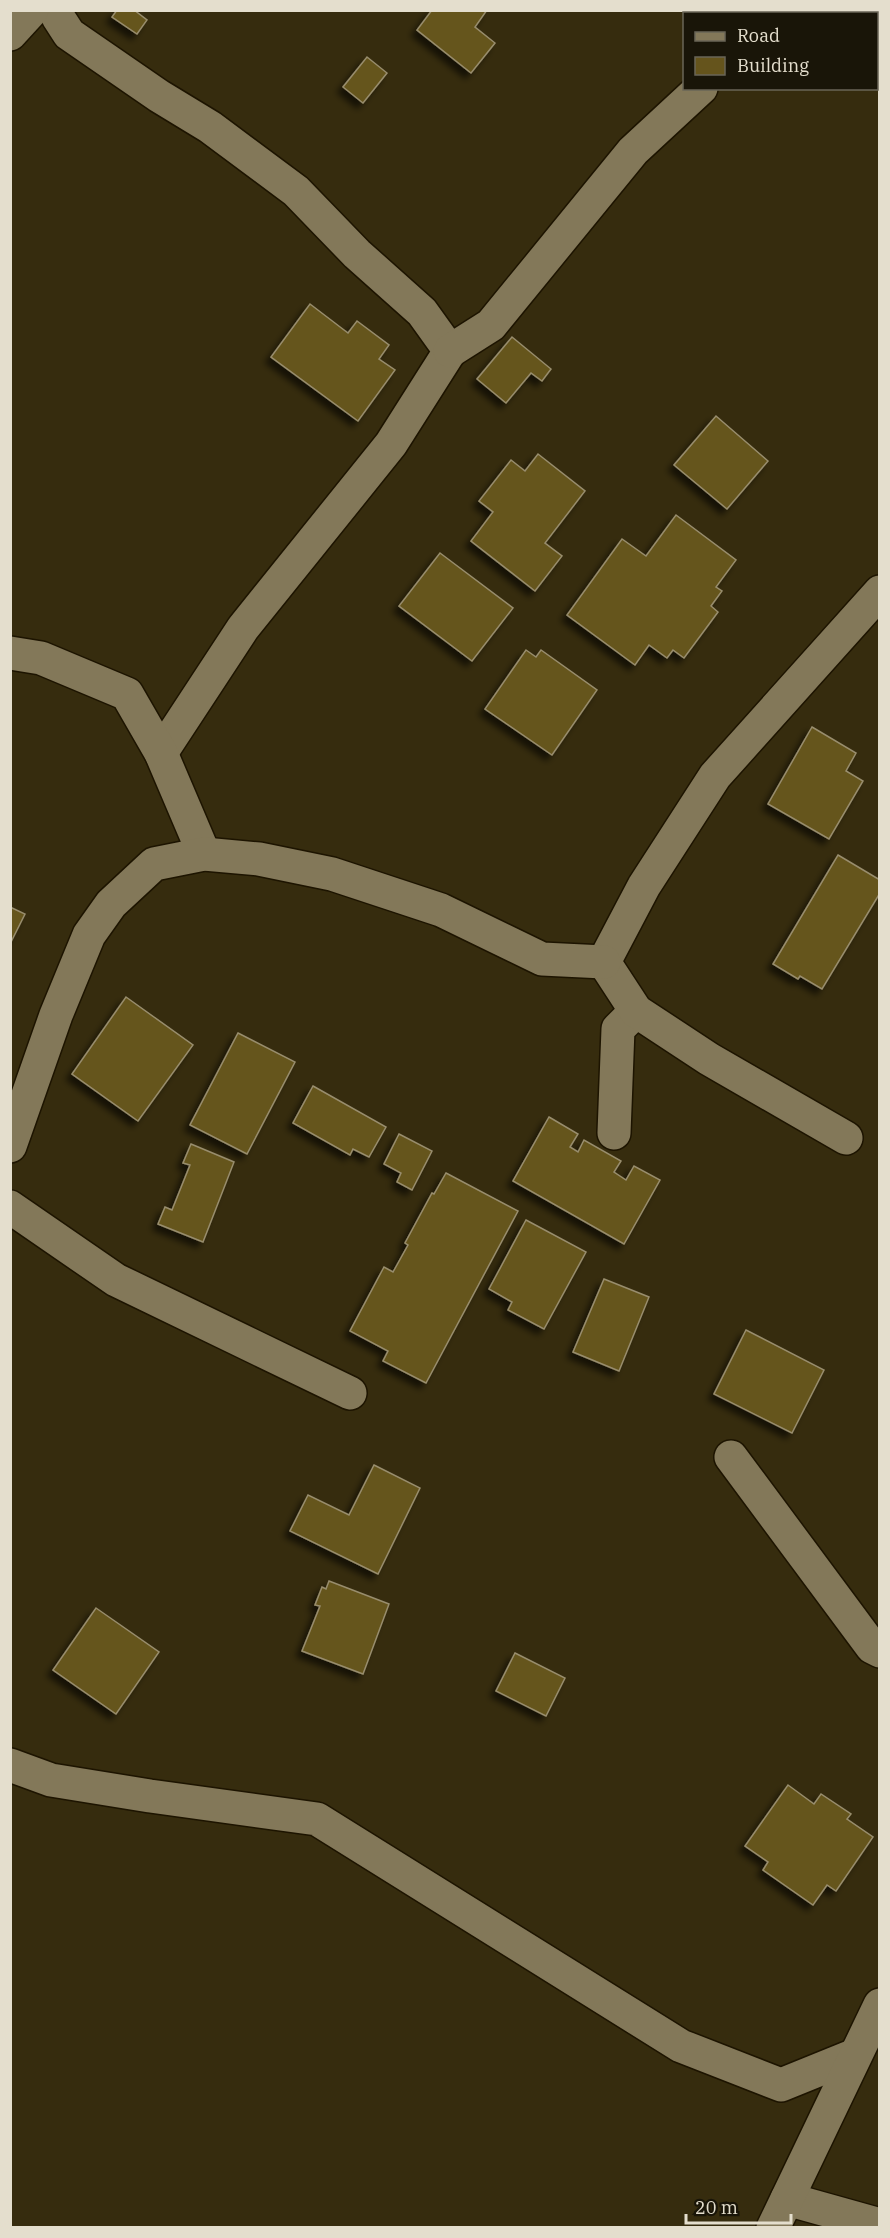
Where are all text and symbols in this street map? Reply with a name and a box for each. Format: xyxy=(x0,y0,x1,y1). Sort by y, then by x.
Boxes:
legend xyxy=(683,12,878,90)
text: Road xyxy=(737,24,780,47)
text: Building xyxy=(737,54,809,77)
scale bar xyxy=(686,2187,791,2225)
text: 20 m xyxy=(695,2196,738,2219)

